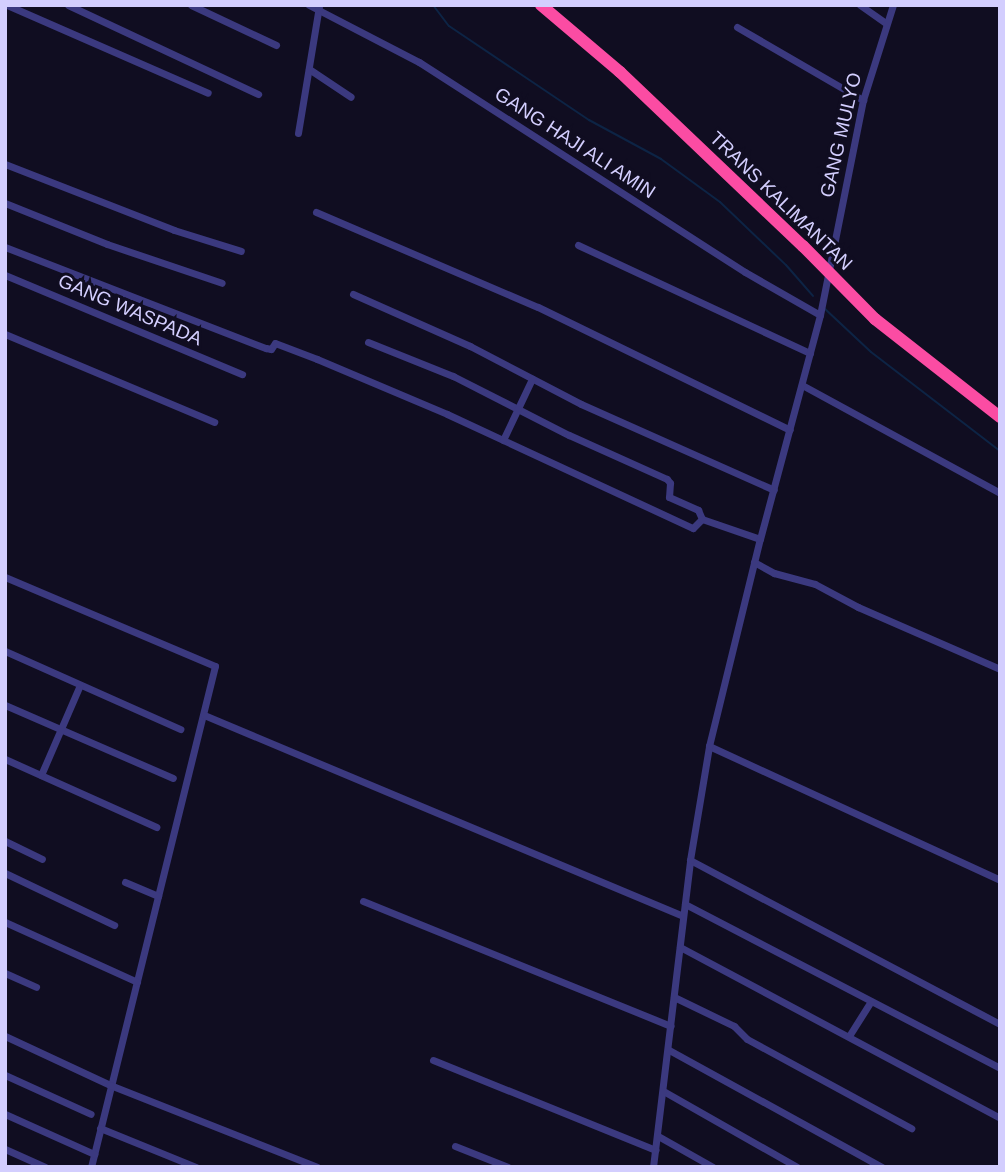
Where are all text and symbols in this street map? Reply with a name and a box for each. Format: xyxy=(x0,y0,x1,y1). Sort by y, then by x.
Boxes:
street label: GANG MULYO xyxy=(816,70,866,200)
street label: GANG HAJI ALI AMIN xyxy=(490,82,660,204)
street label: TRANS KALIMANTAN xyxy=(705,127,857,275)
street label: GANG WASPADA xyxy=(55,269,205,351)

